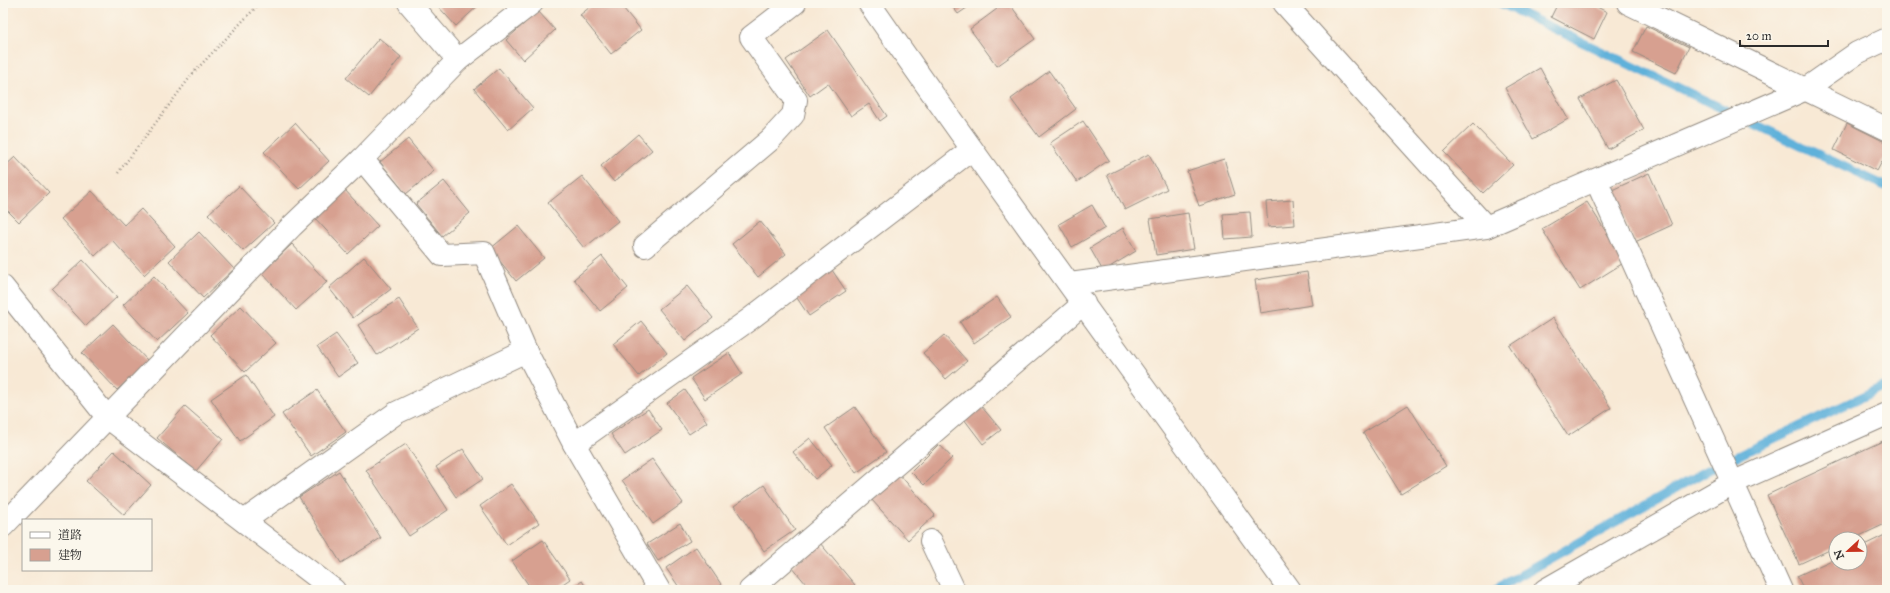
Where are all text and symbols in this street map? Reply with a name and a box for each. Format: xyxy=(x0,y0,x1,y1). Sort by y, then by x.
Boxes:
scale bar xyxy=(1740,22,1828,48)
text: 20 m xyxy=(1746,29,1772,43)
legend xyxy=(22,519,152,571)
text: 道路 xyxy=(58,528,82,542)
north arrow xyxy=(1828,531,1868,571)
text: N xyxy=(1831,547,1847,561)
text: 建物 xyxy=(58,548,82,562)

